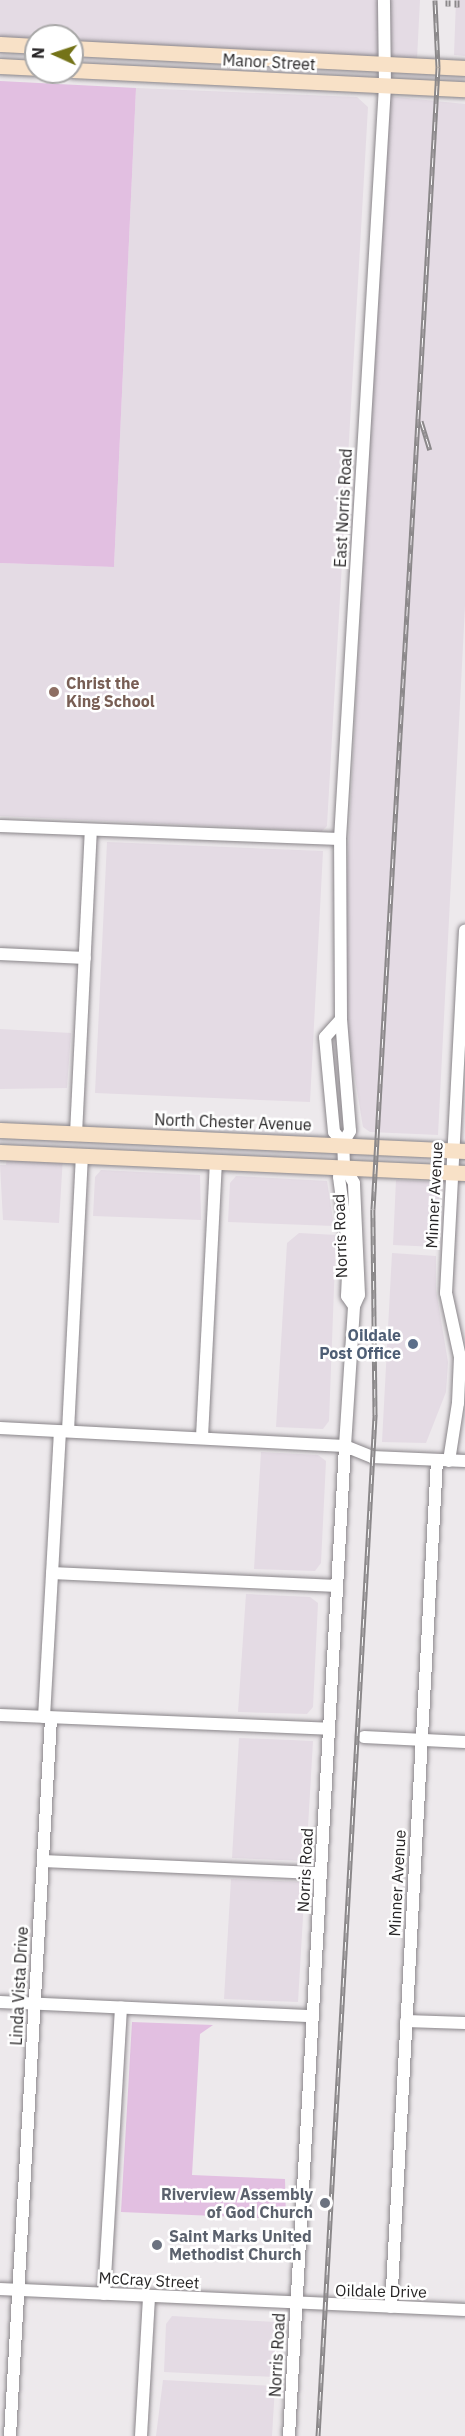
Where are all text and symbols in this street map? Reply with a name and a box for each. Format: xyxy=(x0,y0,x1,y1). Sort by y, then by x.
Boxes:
north arrow xyxy=(24,24,84,84)
text: N xyxy=(28,47,48,59)
street label: Manor Street xyxy=(222,50,316,74)
street label: East Norris Road xyxy=(330,448,356,568)
place label: Christ the King School xyxy=(66,673,155,711)
marker: Christ the King School xyxy=(47,685,61,699)
street label: North Chester Avenue xyxy=(154,1110,312,1134)
street label: Minner Avenue xyxy=(422,1141,446,1249)
street label: Norris Road xyxy=(329,1194,351,1278)
place label: Oildale Post Office xyxy=(319,1325,401,1363)
marker: Oildale Post Office xyxy=(406,1337,420,1351)
street label: Norris Road xyxy=(293,1827,317,1913)
street label: Minner Avenue xyxy=(385,1829,409,1937)
street label: Linda Vista Drive xyxy=(6,1926,32,2046)
place label: Riverview Assembly of God Church xyxy=(161,2184,313,2222)
marker: Riverview Assembly of God Church xyxy=(318,2196,332,2210)
place label: Saint Marks United Methodist Church xyxy=(169,2226,312,2264)
marker: Saint Marks United Methodist Church xyxy=(150,2238,164,2252)
street label: McCray Street xyxy=(98,2268,200,2292)
street label: Oildale Drive xyxy=(335,2281,427,2301)
street label: Norris Road xyxy=(265,2312,289,2398)

